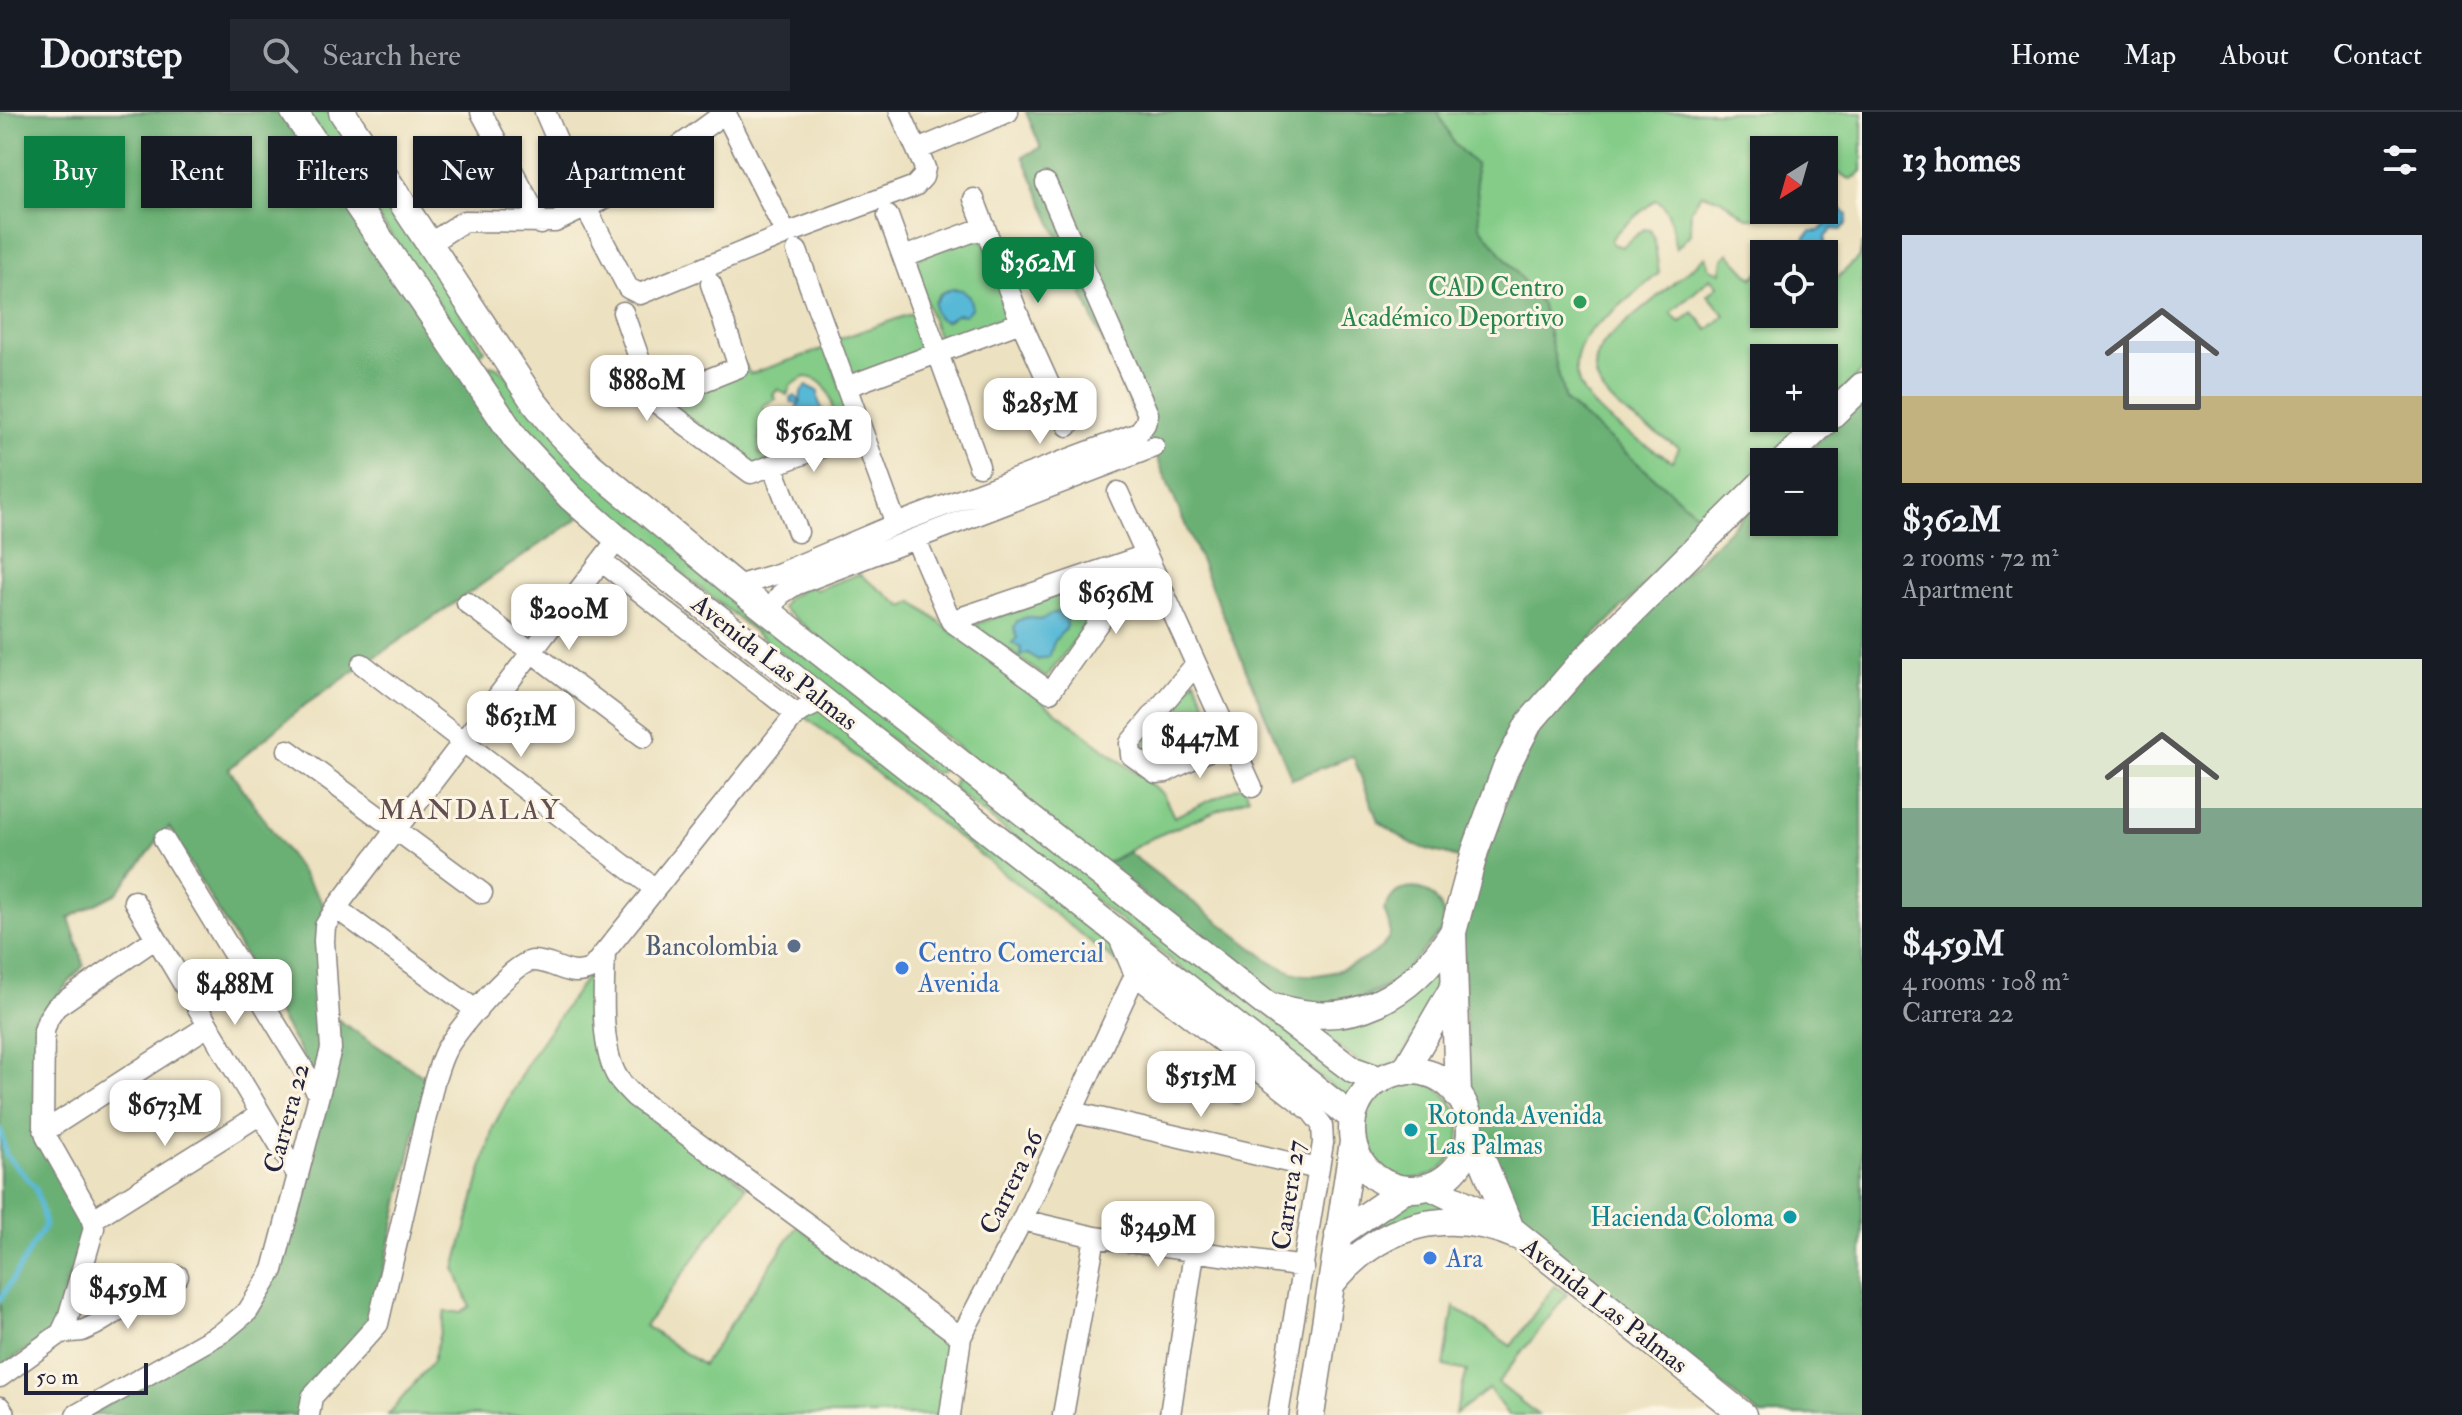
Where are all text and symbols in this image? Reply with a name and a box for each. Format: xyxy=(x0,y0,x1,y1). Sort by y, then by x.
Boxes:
search box xyxy=(230,19,790,91)
text: Doorstep xyxy=(40,31,182,79)
icon: search xyxy=(258,33,302,77)
text: Search here xyxy=(322,37,461,74)
text: Home xyxy=(2010,38,2080,73)
text: Map xyxy=(2124,38,2176,73)
text: About xyxy=(2220,38,2289,73)
text: Contact xyxy=(2333,38,2422,73)
chip: Buy xyxy=(24,136,125,208)
chip: Rent xyxy=(141,136,252,208)
chip: Filters xyxy=(268,136,397,208)
chip: New xyxy=(413,136,522,208)
chip: Apartment xyxy=(538,136,714,208)
north arrow xyxy=(1750,136,1838,224)
map controls xyxy=(1750,136,1838,536)
icon: filters xyxy=(2378,138,2422,182)
text: 13 homes xyxy=(1902,139,2021,182)
pin: $362M xyxy=(982,237,1094,305)
button: locate xyxy=(1750,240,1838,328)
text: $362M xyxy=(1000,247,1076,279)
place label: CAD Centro Académico Deportivo xyxy=(1340,272,1564,335)
icon: home xyxy=(2090,287,2234,431)
marker: CAD Centro Académico Deportivo xyxy=(1571,293,1589,311)
button: + xyxy=(1750,344,1838,432)
pin: $880M xyxy=(591,355,703,423)
text: $880M xyxy=(608,365,686,397)
pin: $285M xyxy=(984,378,1096,446)
text: $285M xyxy=(1002,388,1078,420)
pin: $562M xyxy=(758,406,870,474)
text: $562M xyxy=(775,416,853,448)
button: − xyxy=(1750,448,1838,536)
text: $362M xyxy=(1902,499,2002,542)
text: 2 rooms · 72 m² xyxy=(1902,542,2059,574)
pin: $636M xyxy=(1060,568,1172,636)
text: Apartment xyxy=(1902,574,2013,606)
text: $636M xyxy=(1078,578,1154,610)
pin: $200M xyxy=(513,584,625,652)
street label: Avenida Las Palmas xyxy=(684,587,864,738)
text: $200M xyxy=(529,594,609,626)
pin: $631M xyxy=(465,691,577,759)
text: $631M xyxy=(485,701,557,733)
icon: home xyxy=(2090,711,2234,855)
pin: $447M xyxy=(1144,712,1256,780)
text: $447M xyxy=(1160,722,1240,754)
district label: MANDALAY xyxy=(378,793,562,828)
text: $459M xyxy=(1902,923,2005,966)
place label: Bancolombia xyxy=(645,931,778,963)
marker: Bancolombia xyxy=(785,937,803,955)
place label: Centro Comercial Avenida xyxy=(917,938,1104,1000)
pin: $488M xyxy=(179,959,291,1027)
marker: Centro Comercial Avenida xyxy=(893,959,911,977)
text: 4 rooms · 108 m² xyxy=(1902,966,2069,998)
text: $488M xyxy=(196,969,274,1001)
text: Carrera 22 xyxy=(1902,998,2014,1030)
pin: $515M xyxy=(1145,1051,1257,1119)
street label: Carrera 22 xyxy=(257,1060,317,1176)
text: $515M xyxy=(1165,1061,1237,1093)
pin: $673M xyxy=(109,1080,221,1148)
text: $673M xyxy=(128,1090,202,1122)
place label: Rotonda Avenida Las Palmas xyxy=(1427,1100,1603,1162)
marker: Rotonda Avenida Las Palmas xyxy=(1402,1121,1420,1139)
street label: Carrera 26 xyxy=(973,1123,1052,1240)
street label: Carrera 27 xyxy=(1265,1138,1313,1252)
pin: $349M xyxy=(1102,1201,1214,1269)
place label: Hacienda Coloma xyxy=(1590,1202,1774,1234)
marker: Hacienda Coloma xyxy=(1781,1208,1799,1226)
text: $349M xyxy=(1119,1211,1197,1243)
street label: Avenida Las Palmas xyxy=(1514,1230,1694,1381)
place label: Ara xyxy=(1445,1243,1483,1275)
marker: Ara xyxy=(1421,1249,1439,1267)
pin: $459M xyxy=(72,1263,184,1331)
text: $459M xyxy=(89,1273,167,1305)
scale bar xyxy=(24,1359,148,1395)
text: 50 m xyxy=(36,1363,78,1391)

